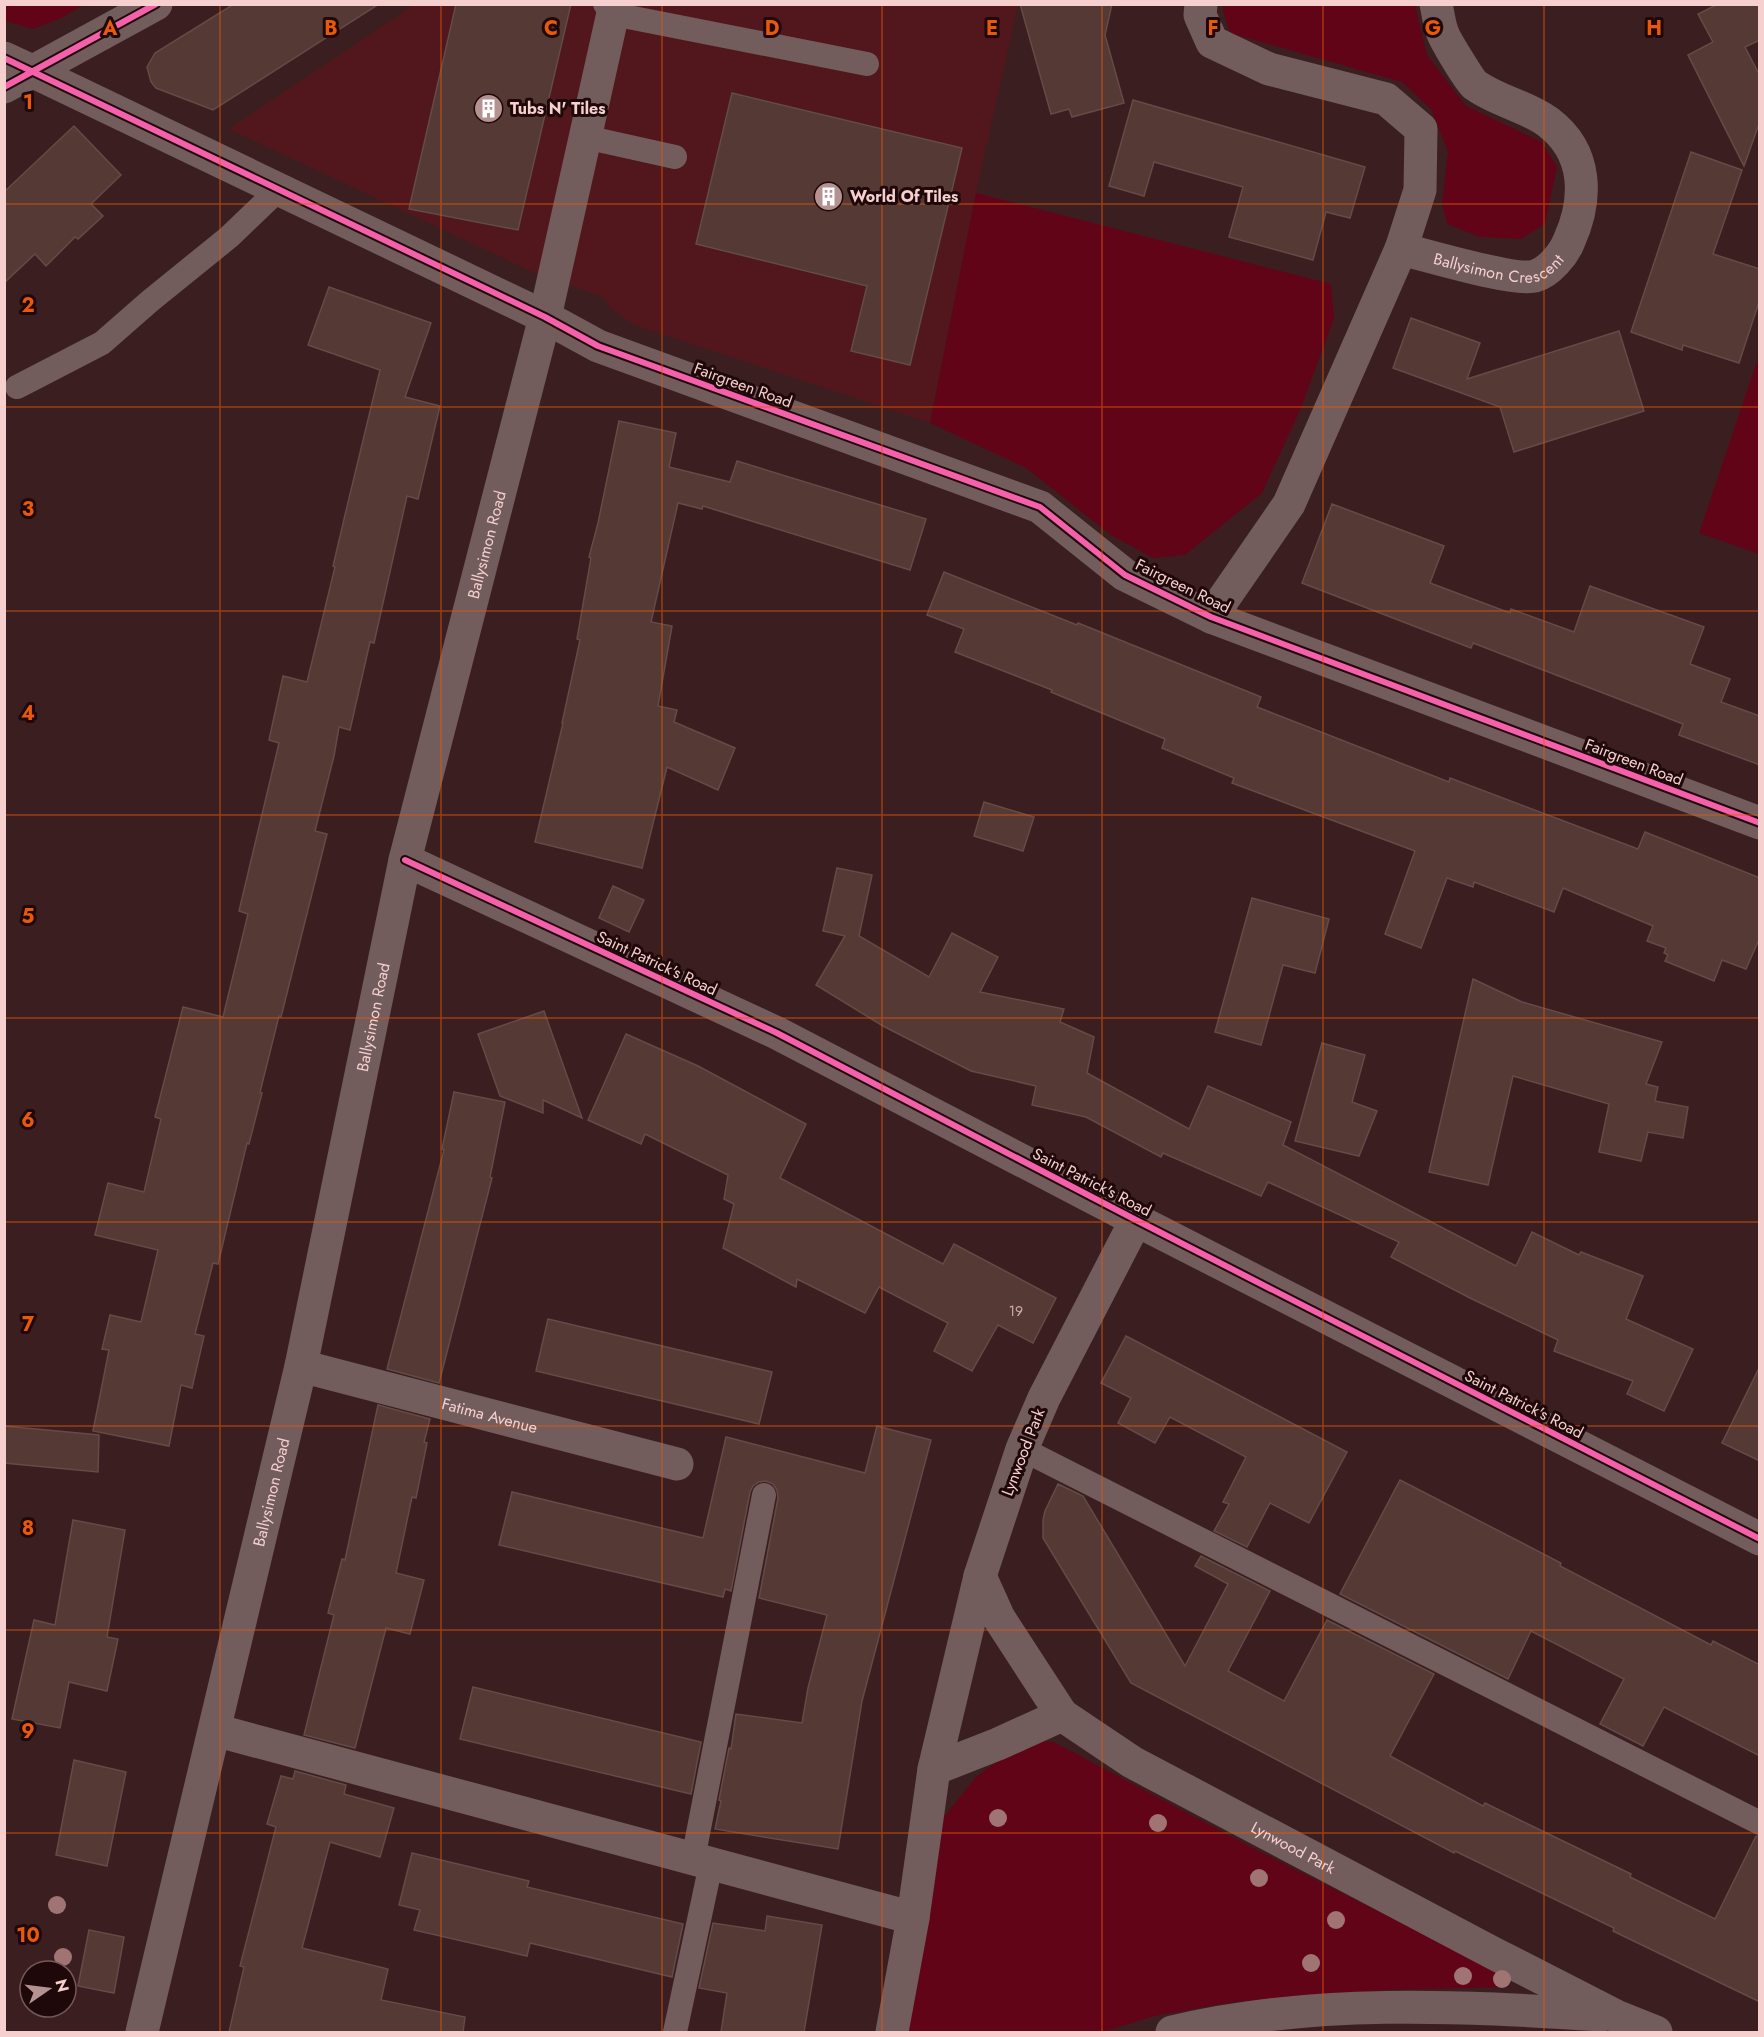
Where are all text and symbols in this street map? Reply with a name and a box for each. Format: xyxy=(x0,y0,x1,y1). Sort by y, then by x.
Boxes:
text: A xyxy=(102,14,118,43)
text: B xyxy=(324,14,338,43)
text: C xyxy=(544,14,558,43)
text: D xyxy=(765,14,779,43)
text: E xyxy=(986,14,998,43)
text: F xyxy=(1207,14,1219,43)
text: G xyxy=(1425,14,1441,43)
text: H xyxy=(1646,14,1662,43)
text: 1 xyxy=(23,88,33,117)
building icon: Tubs N' Tiles xyxy=(473,92,505,124)
place label: Tubs N' Tiles xyxy=(510,97,605,120)
building icon: World Of Tiles xyxy=(813,180,845,212)
place label: World Of Tiles xyxy=(850,185,958,208)
street label: Ballysimon Crescent xyxy=(1428,239,1564,265)
text: Ballysimon Crescent xyxy=(1431,247,1569,288)
text: 2 xyxy=(21,291,35,320)
street label: Fairgreen Road xyxy=(691,357,795,413)
street label: Ballysimon Road xyxy=(461,488,511,601)
text: 3 xyxy=(22,495,34,524)
street label: Fairgreen Road xyxy=(1132,553,1234,619)
text: 4 xyxy=(21,699,35,728)
street label: Fairgreen Road xyxy=(1582,733,1686,791)
text: 5 xyxy=(22,902,35,931)
street label: Saint Patrick's Road xyxy=(593,925,721,1001)
street label: Ballysimon Road xyxy=(350,960,395,1074)
text: 6 xyxy=(21,1106,35,1135)
street label: Saint Patrick's Road xyxy=(1029,1142,1155,1222)
house number: 19 xyxy=(1009,1301,1023,1321)
text: 7 xyxy=(22,1310,35,1339)
street label: Saint Patrick's Road xyxy=(1461,1364,1587,1444)
street label: Fatima Avenue xyxy=(439,1392,540,1439)
street label: Lynwood Park xyxy=(996,1404,1051,1499)
street label: Ballysimon Road xyxy=(247,1436,295,1549)
text: 8 xyxy=(22,1514,34,1543)
text: 9 xyxy=(21,1717,35,1746)
street label: Lynwood Park xyxy=(1247,1816,1340,1880)
text: 10 xyxy=(16,1921,40,1950)
north arrow xyxy=(18,1959,78,2019)
text: N xyxy=(49,1977,75,1994)

